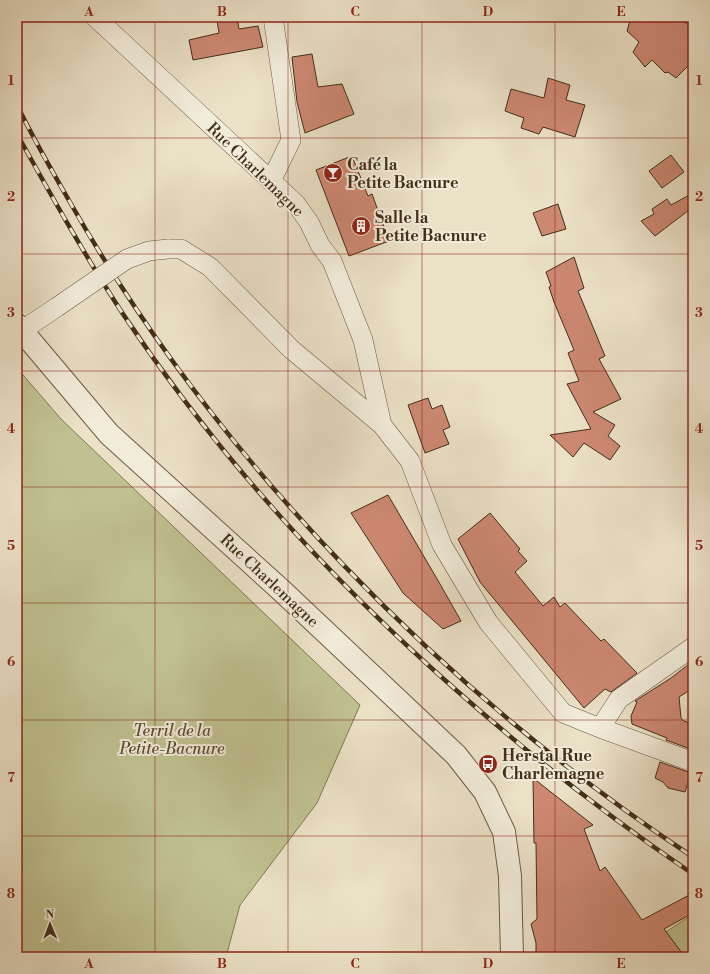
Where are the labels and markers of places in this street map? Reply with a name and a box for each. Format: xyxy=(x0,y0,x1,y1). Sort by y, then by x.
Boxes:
place label: Café la Petite Bacnure xyxy=(347,155,459,193)
bar icon: Café la Petite Bacnure xyxy=(322,162,344,184)
place label: Salle la Petite Bacnure xyxy=(375,208,487,246)
building icon: Salle la Petite Bacnure xyxy=(350,215,372,237)
place label: Herstal Rue Charlemagne xyxy=(502,746,605,784)
bus stop icon: Herstal Rue Charlemagne xyxy=(477,753,499,775)

